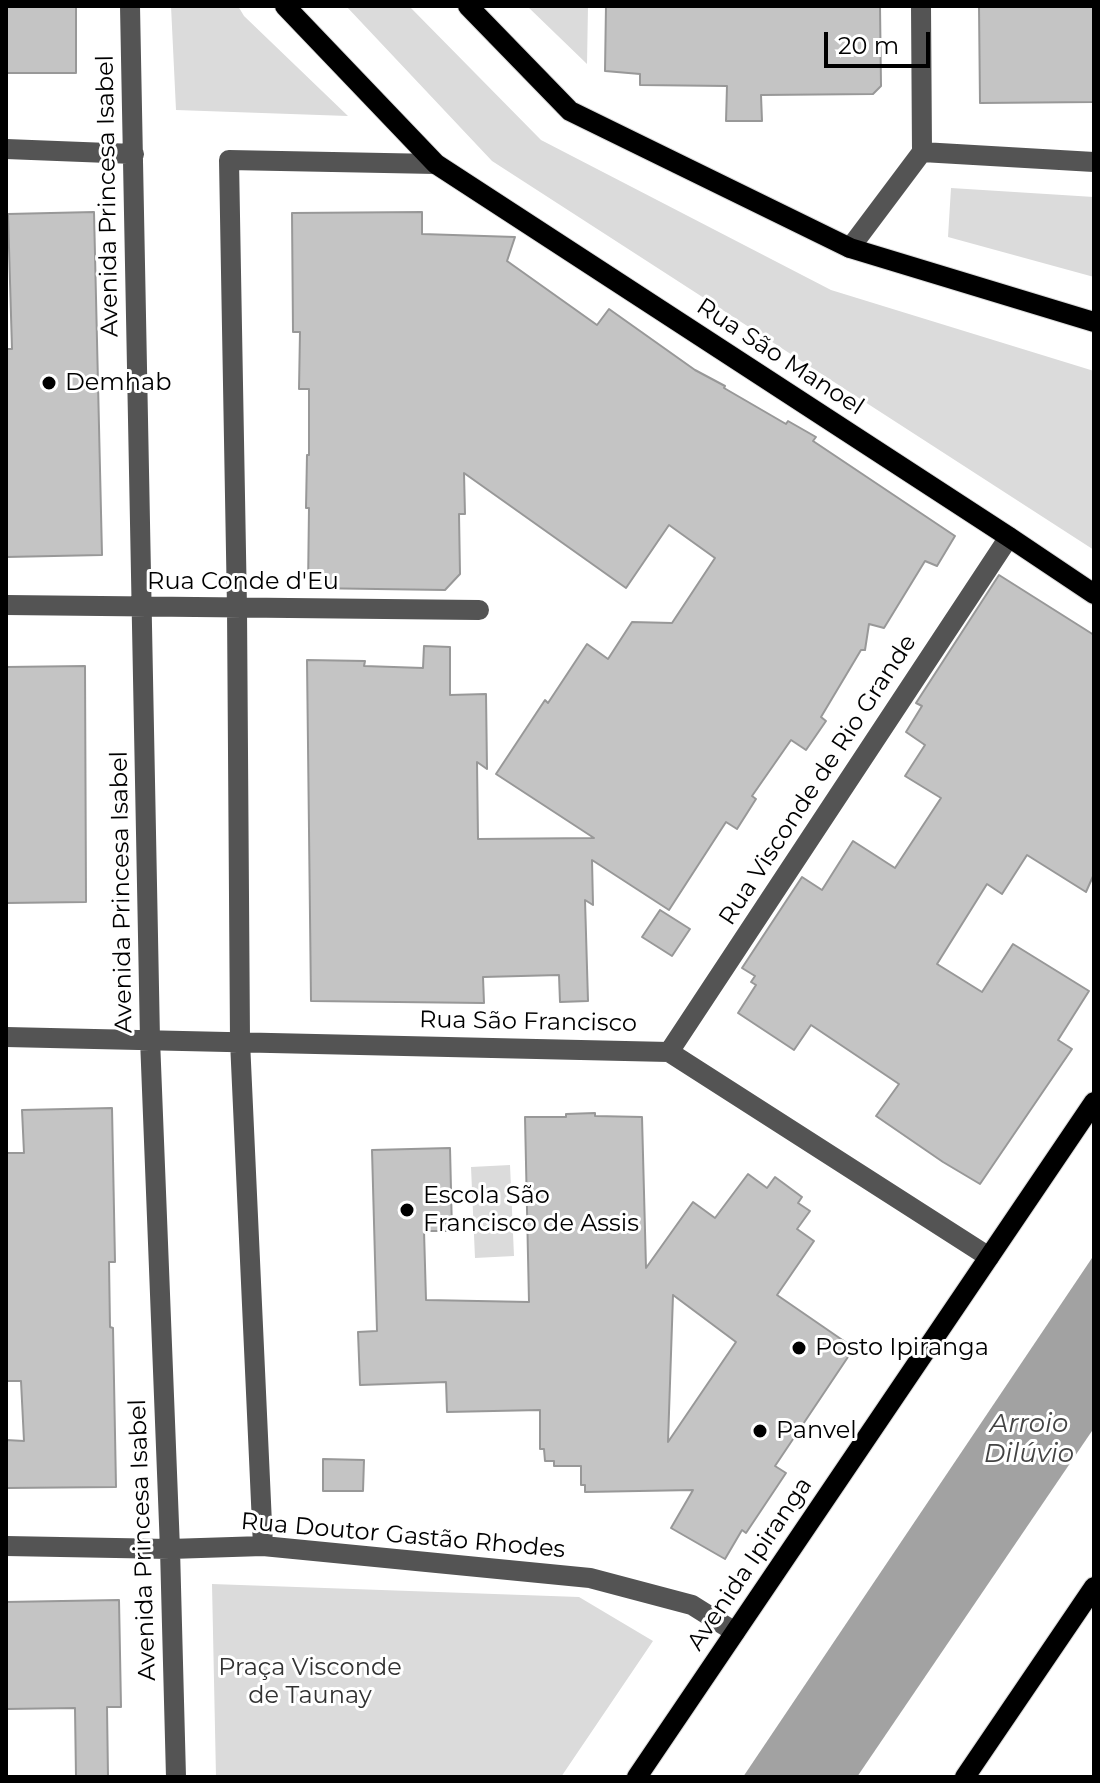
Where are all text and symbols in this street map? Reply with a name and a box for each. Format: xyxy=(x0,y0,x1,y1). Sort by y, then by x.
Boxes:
scale bar xyxy=(828,16,934,66)
text: 20 m xyxy=(838,31,899,60)
street label: Avenida Princesa Isabel xyxy=(91,55,125,337)
street label: Rua São Manoel xyxy=(691,292,869,422)
place label: Demhab xyxy=(65,369,171,397)
marker: Demhab xyxy=(40,374,58,392)
street label: Rua Conde d'Eu xyxy=(147,568,339,596)
street label: Rua Visconde de Rio Grande xyxy=(713,629,923,931)
street label: Avenida Princesa Isabel xyxy=(105,751,139,1033)
street label: Rua São Francisco xyxy=(419,1006,637,1038)
place label: Escola São Francisco de Assis xyxy=(423,1182,639,1238)
marker: Escola São Francisco de Assis xyxy=(398,1201,416,1219)
place label: Posto Ipiranga xyxy=(815,1334,989,1362)
marker: Posto Ipiranga xyxy=(790,1339,808,1357)
street label: Avenida Princesa Isabel xyxy=(124,1398,162,1682)
water label: Arroio Dilúvio xyxy=(984,1408,1074,1470)
place label: Panvel xyxy=(776,1417,857,1445)
marker: Panvel xyxy=(751,1422,769,1440)
street label: Avenida Ipiranga xyxy=(681,1472,819,1656)
street label: Rua Doutor Gastão Rhodes xyxy=(240,1507,566,1565)
park label: Praça Visconde de Taunay xyxy=(218,1654,402,1710)

